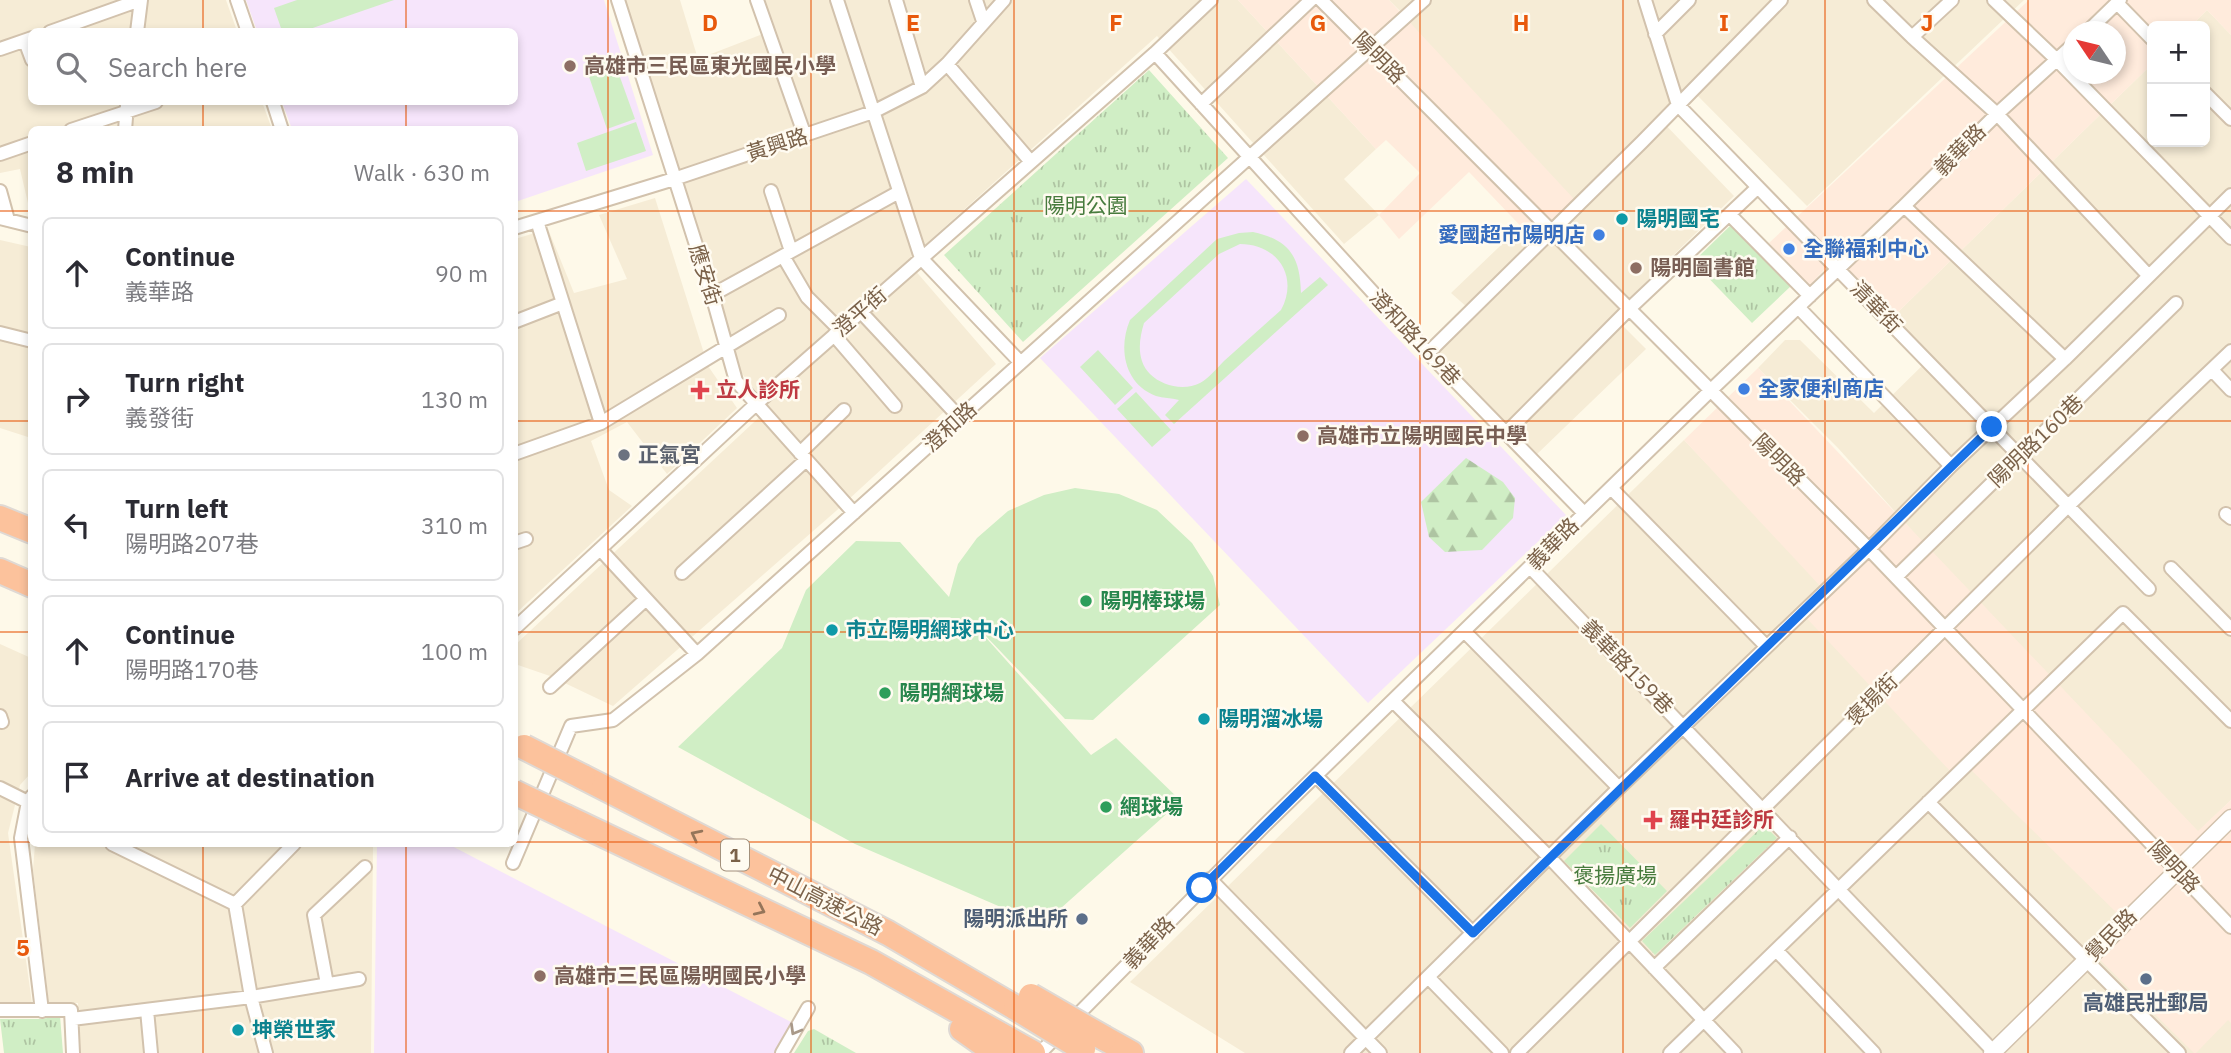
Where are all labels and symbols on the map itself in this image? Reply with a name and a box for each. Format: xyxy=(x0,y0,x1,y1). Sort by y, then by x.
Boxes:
text: D xyxy=(702,7,718,37)
text: E xyxy=(906,7,920,37)
text: F xyxy=(1109,7,1123,37)
text: G xyxy=(1310,7,1326,37)
text: H xyxy=(1513,7,1529,37)
text: I xyxy=(1719,7,1729,37)
text: J xyxy=(1921,7,1933,37)
north arrow xyxy=(2063,21,2126,84)
street label: 陽明路 xyxy=(1348,25,1412,89)
place label: 高雄市三民區東光國民小學 xyxy=(584,51,836,79)
marker: 高雄市三民區東光國民小學 xyxy=(562,58,578,74)
street label: 義華路 xyxy=(1927,117,1991,181)
street label: 黃興路 xyxy=(742,121,811,167)
park label: 陽明公園 xyxy=(1044,191,1128,219)
place label: 陽明國宅 xyxy=(1636,204,1720,232)
marker: 陽明國宅 xyxy=(1614,211,1630,227)
place label: 愛國超市陽明店 xyxy=(1438,220,1585,248)
marker: 愛國超市陽明店 xyxy=(1591,227,1607,243)
place label: 全聯福利中心 xyxy=(1803,234,1929,262)
street label: 應安街 xyxy=(683,240,729,309)
marker: 全聯福利中心 xyxy=(1781,241,1797,257)
place label: 陽明圖書館 xyxy=(1650,253,1755,281)
marker: 陽明圖書館 xyxy=(1628,260,1644,276)
street label: 清華街 xyxy=(1845,274,1909,339)
street label: 澄平街 xyxy=(826,280,892,342)
street label: 澄和路169巷 xyxy=(1364,283,1468,391)
place label: 全家便利商店 xyxy=(1758,374,1884,402)
place label: 立人診所 xyxy=(716,375,800,403)
marker: 立人診所 xyxy=(690,380,710,400)
marker: 全家便利商店 xyxy=(1736,381,1752,397)
street label: 陽明路160巷 xyxy=(1982,388,2089,493)
street label: 澄和路 xyxy=(917,395,982,458)
route end xyxy=(1976,411,2007,442)
place label: 高雄市立陽明國民中學 xyxy=(1317,421,1527,449)
street label: 陽明路 xyxy=(1748,427,1812,491)
marker: 高雄市立陽明國民中學 xyxy=(1295,428,1311,444)
place label: 正氣宮 xyxy=(638,440,701,468)
marker: 正氣宮 xyxy=(616,447,632,463)
street label: 義華路 xyxy=(1520,511,1584,575)
place label: 陽明棒球場 xyxy=(1100,586,1205,614)
marker: 陽明棒球場 xyxy=(1078,593,1094,609)
street label: 義華路159巷 xyxy=(1575,613,1680,720)
place label: 市立陽明網球中心 xyxy=(846,615,1014,643)
marker: 市立陽明網球中心 xyxy=(824,622,840,638)
street label: 褒揚街 xyxy=(1839,667,1903,731)
place label: 陽明網球場 xyxy=(899,678,1004,706)
marker: 陽明網球場 xyxy=(877,685,893,701)
place label: 陽明溜冰場 xyxy=(1218,704,1323,732)
marker: 陽明溜冰場 xyxy=(1196,711,1212,727)
place label: 網球場 xyxy=(1120,792,1183,820)
marker: 網球場 xyxy=(1098,799,1114,815)
place label: 羅中廷診所 xyxy=(1669,805,1774,833)
marker: 羅中廷診所 xyxy=(1643,810,1663,830)
one-way arrow xyxy=(691,829,703,843)
street label: 陽明路 xyxy=(2143,834,2207,899)
road number: 1 xyxy=(721,840,749,870)
street label: 中山高速公路 xyxy=(763,859,888,941)
park label: 褒揚廣場 xyxy=(1573,861,1657,889)
route start xyxy=(1186,872,1217,903)
one-way arrow xyxy=(753,902,765,916)
street label: 覺民路 xyxy=(2078,902,2142,966)
place label: 陽明派出所 xyxy=(963,904,1068,932)
street label: 義華路 xyxy=(1116,910,1180,975)
marker: 陽明派出所 xyxy=(1074,911,1090,927)
text: 5 xyxy=(16,932,30,962)
place label: 高雄市三民區陽明國民小學 xyxy=(554,961,806,989)
marker: 高雄市三民區陽明國民小學 xyxy=(532,968,548,984)
marker: 高雄民壯郵局 xyxy=(2138,971,2154,987)
place label: 高雄民壯郵局 xyxy=(2083,988,2209,1016)
place label: 坤榮世家 xyxy=(252,1015,336,1043)
marker: 坤榮世家 xyxy=(230,1022,246,1038)
one-way arrow xyxy=(791,1023,804,1036)

